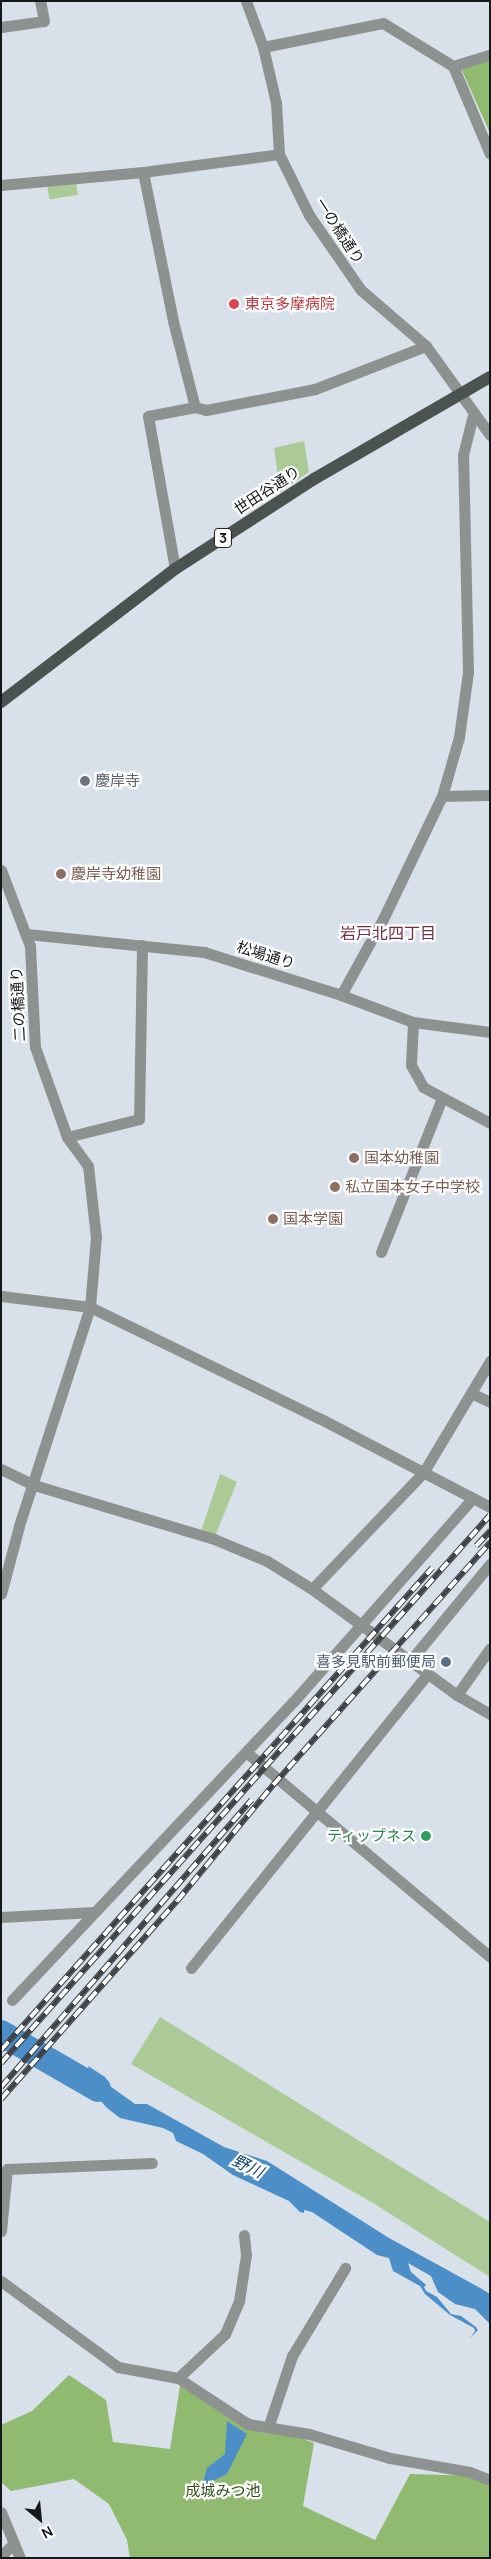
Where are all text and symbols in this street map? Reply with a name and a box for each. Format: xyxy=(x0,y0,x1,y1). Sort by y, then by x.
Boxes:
street label: 一の橋通り xyxy=(312,195,368,267)
place label: 東京多摩病院 xyxy=(245,295,335,313)
marker: 東京多摩病院 xyxy=(227,297,241,311)
street label: 世田谷通り xyxy=(231,462,303,518)
road number: 3 xyxy=(213,526,233,550)
place label: 慶岸寺 xyxy=(95,772,140,790)
marker: 慶岸寺 xyxy=(79,775,91,787)
place label: 慶岸寺幼稚園 xyxy=(71,865,161,883)
marker: 慶岸寺幼稚園 xyxy=(55,868,67,880)
district label: 岩戸北四丁目 xyxy=(340,923,436,943)
street label: 松場通り xyxy=(235,938,297,972)
street label: 二の橋通り xyxy=(7,966,29,1042)
place label: 国本幼稚園 xyxy=(364,1149,439,1167)
marker: 国本幼稚園 xyxy=(348,1152,360,1164)
place label: 私立国本女子中学校 xyxy=(345,1178,480,1196)
marker: 私立国本女子中学校 xyxy=(329,1181,341,1193)
place label: 国本学園 xyxy=(283,1210,343,1228)
marker: 国本学園 xyxy=(267,1213,279,1225)
place label: 喜多見駅前郵便局 xyxy=(316,1653,436,1671)
marker: 喜多見駅前郵便局 xyxy=(440,1656,452,1668)
place label: ティップネス xyxy=(326,1827,416,1845)
marker: ティップネス xyxy=(420,1830,432,1842)
water label: 野川 xyxy=(229,2150,267,2182)
park label: 成城みつ池 xyxy=(186,2482,260,2500)
north arrow xyxy=(15,2494,65,2544)
text: N xyxy=(38,2522,56,2543)

